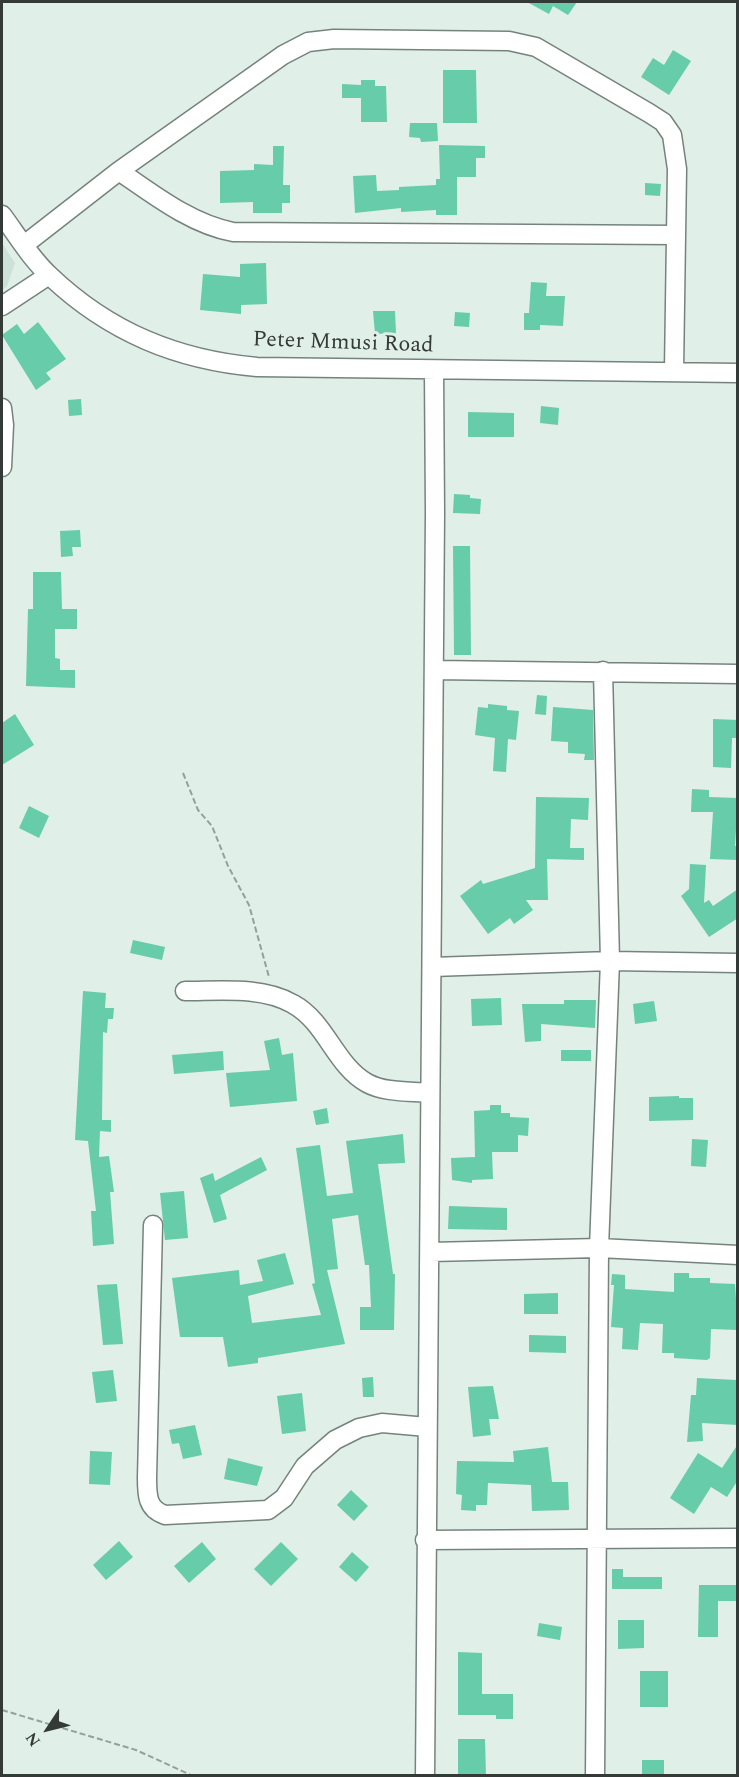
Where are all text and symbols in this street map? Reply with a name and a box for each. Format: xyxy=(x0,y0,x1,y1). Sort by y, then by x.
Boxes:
street label: Peter Mmusi Road xyxy=(252,328,434,360)
north arrow xyxy=(18,1699,78,1759)
text: N xyxy=(20,1727,47,1752)

